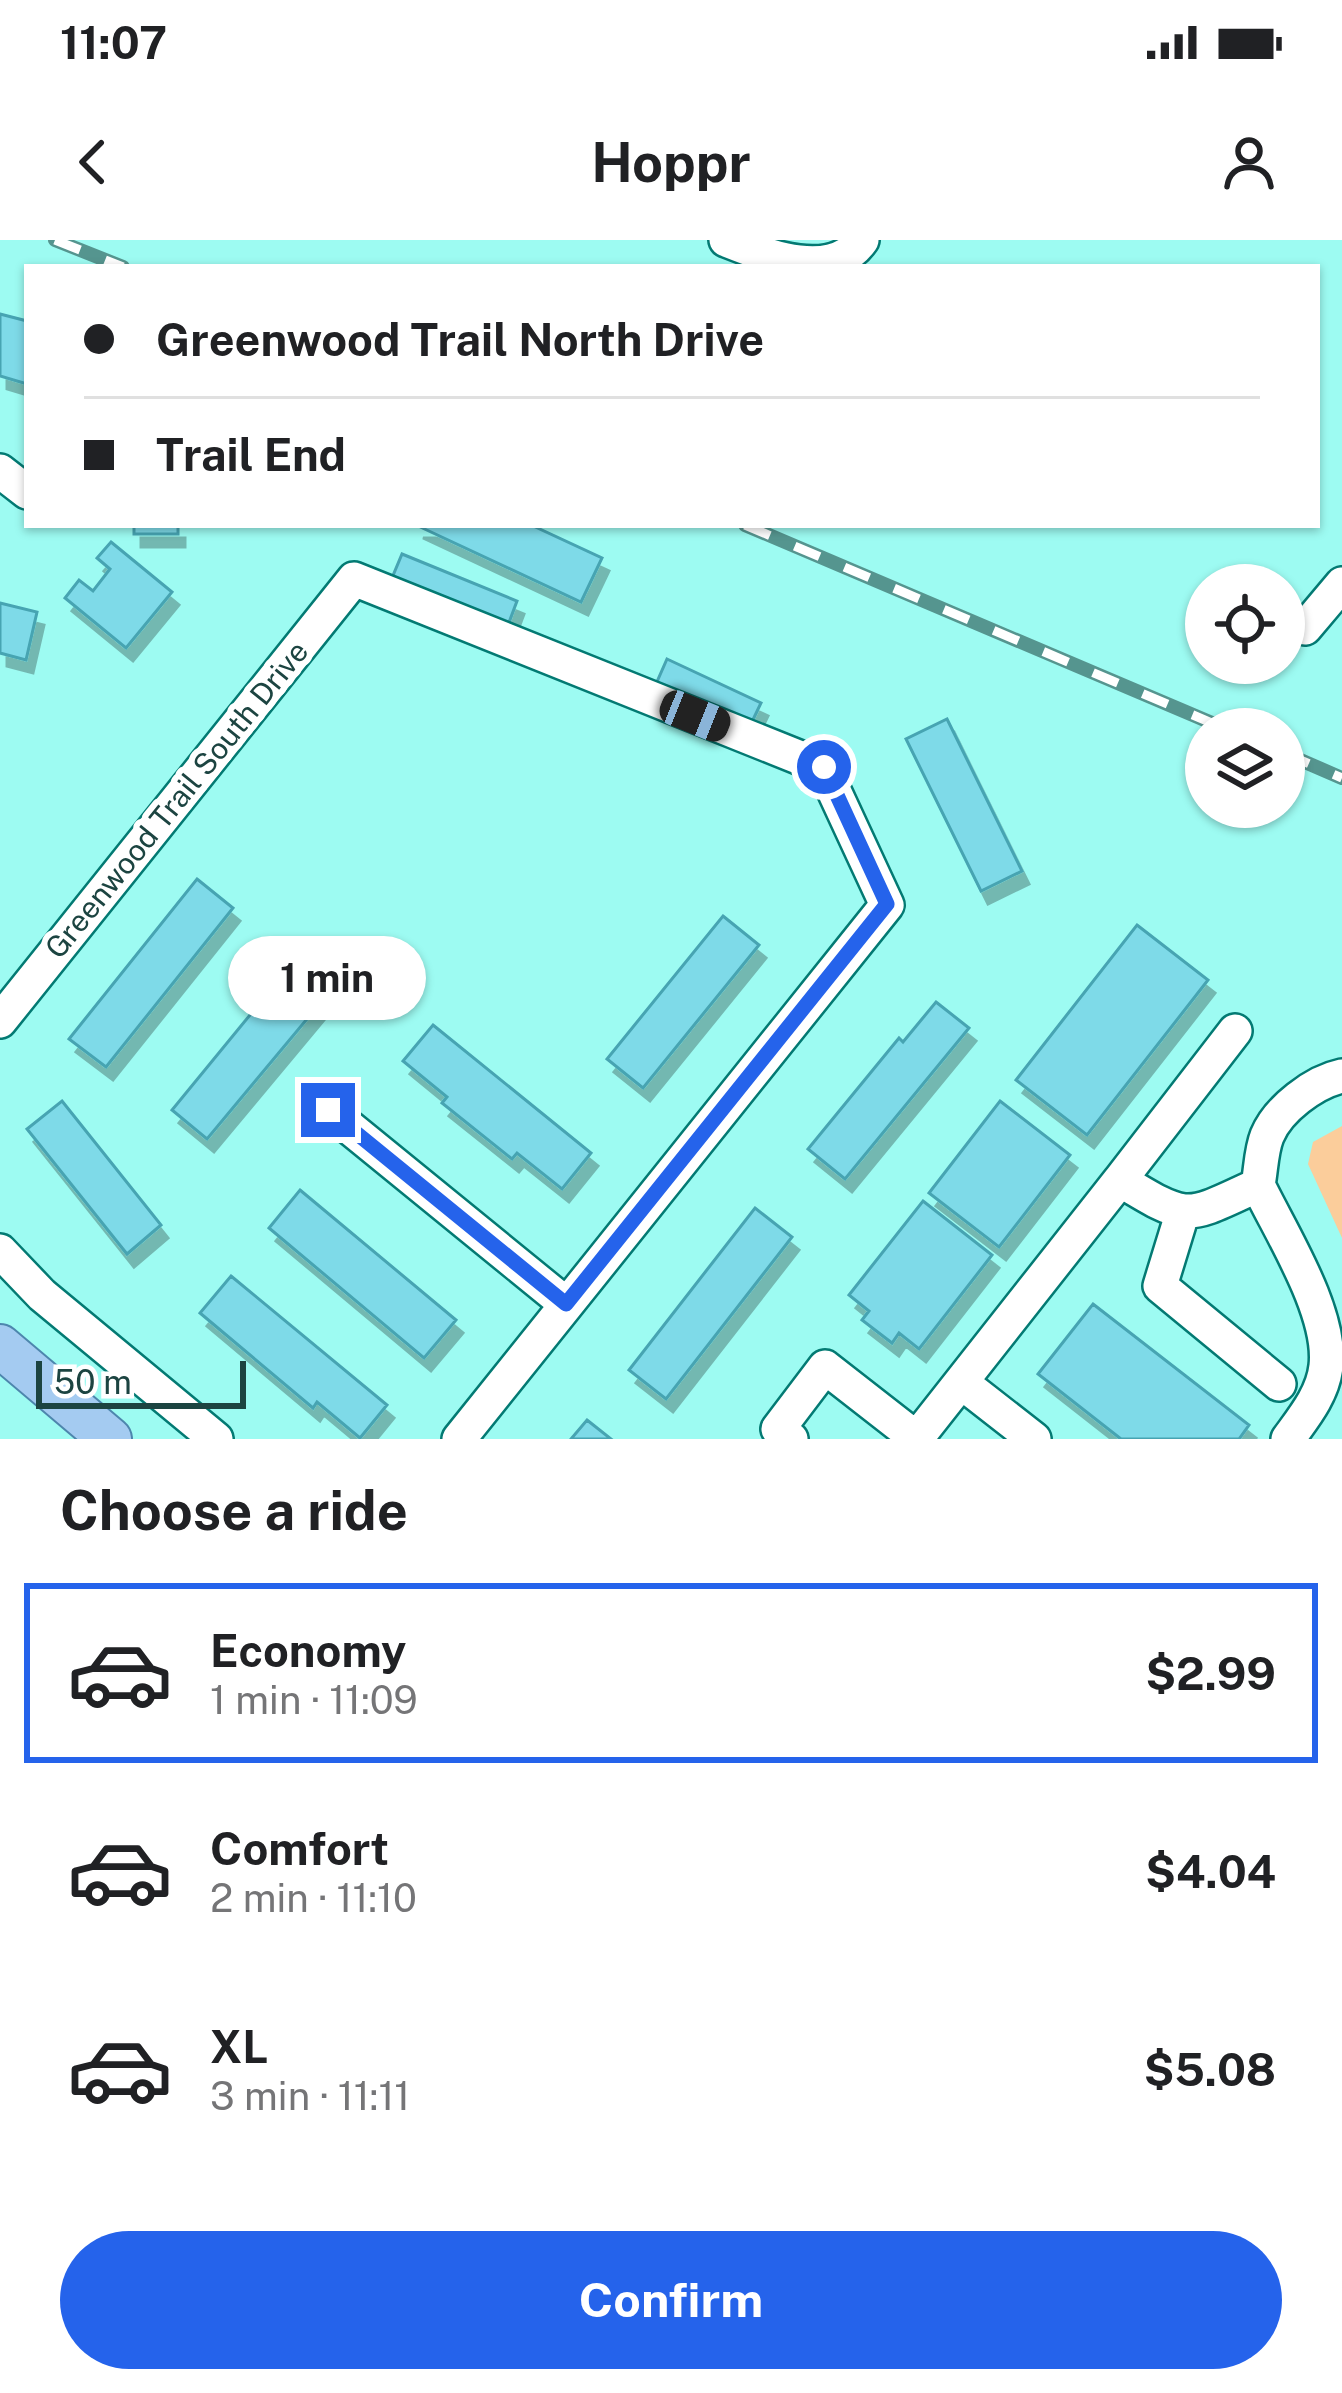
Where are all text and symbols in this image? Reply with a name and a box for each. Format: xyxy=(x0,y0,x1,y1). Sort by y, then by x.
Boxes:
text: 11:07 xyxy=(60,16,167,69)
icon: back xyxy=(60,129,126,195)
icon: person xyxy=(1216,129,1282,195)
text: Hoppr xyxy=(591,131,751,194)
text: Greenwood Trail North Drive xyxy=(156,313,764,366)
text: Trail End xyxy=(156,428,346,481)
map controls xyxy=(1185,564,1305,828)
button: locate xyxy=(1185,564,1305,684)
street label: Greenwood Trail South Drive xyxy=(37,634,315,965)
car xyxy=(655,686,735,746)
button: layers xyxy=(1185,708,1305,828)
route start xyxy=(797,740,851,794)
callout: 1 min xyxy=(229,936,427,1020)
text: 1 min xyxy=(280,955,374,1001)
route end xyxy=(301,1083,355,1137)
scale bar xyxy=(36,1355,246,1408)
text: 50 m xyxy=(54,1363,132,1401)
text: Choose a ride xyxy=(60,1479,408,1542)
icon: car xyxy=(66,1619,174,1727)
text: Economy xyxy=(210,1624,406,1677)
text: $2.99 xyxy=(1146,1647,1276,1700)
text: 1 min · 11:09 xyxy=(210,1677,418,1723)
icon: car xyxy=(66,1817,174,1925)
text: Comfort xyxy=(210,1822,389,1875)
text: $4.04 xyxy=(1145,1845,1276,1898)
text: 2 min · 11:10 xyxy=(210,1875,417,1921)
icon: car xyxy=(66,2015,174,2123)
text: XL xyxy=(210,2020,268,2073)
text: $5.08 xyxy=(1144,2043,1276,2096)
text: 3 min · 11:11 xyxy=(210,2073,410,2119)
button: Confirm xyxy=(60,2231,1282,2369)

